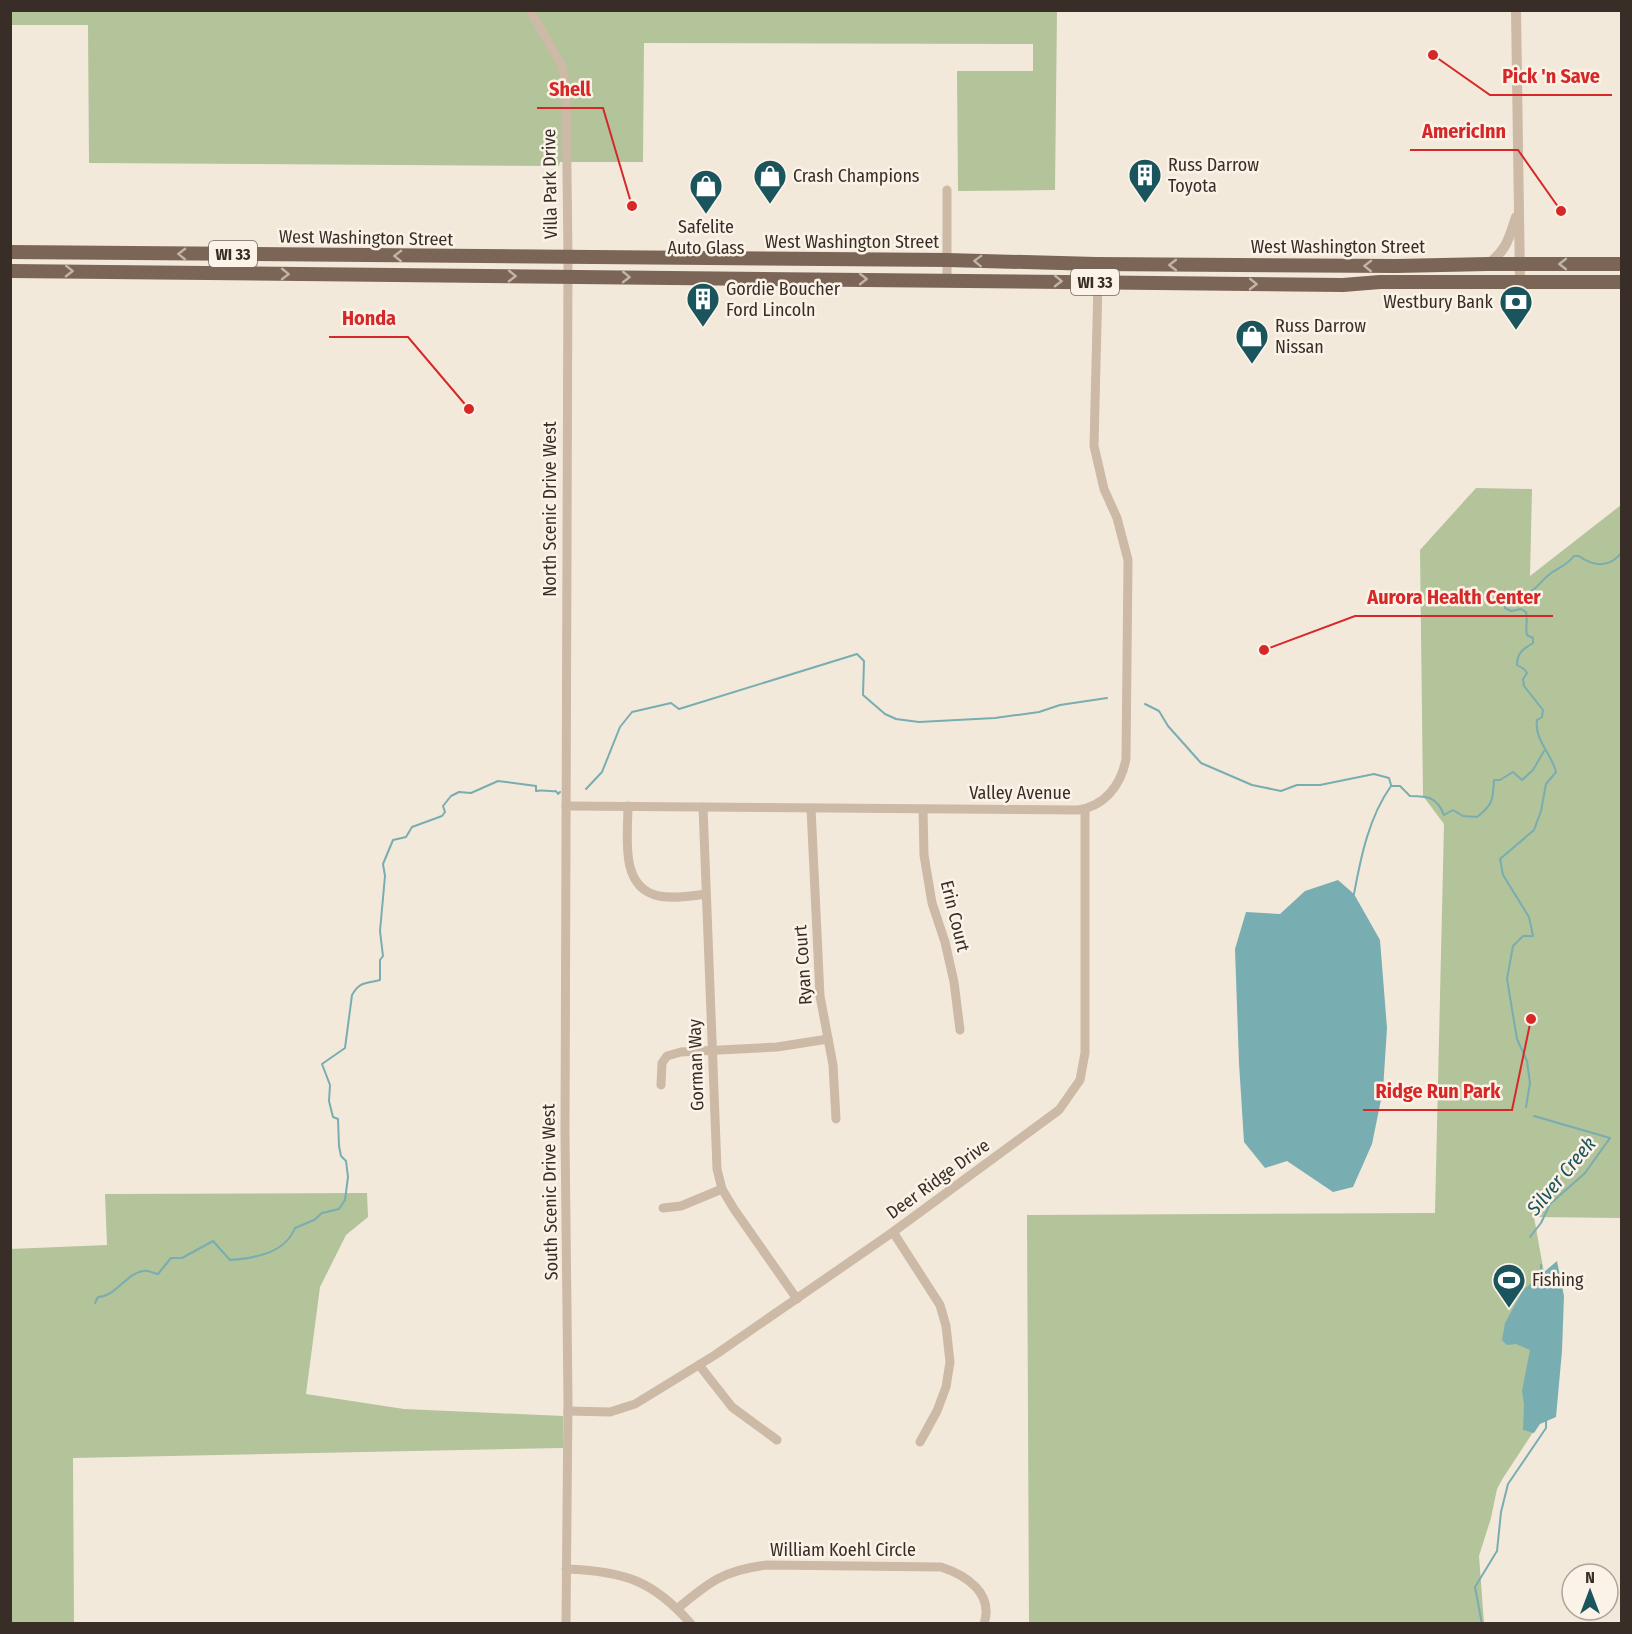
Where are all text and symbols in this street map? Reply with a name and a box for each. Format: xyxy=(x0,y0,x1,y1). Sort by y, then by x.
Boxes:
callout: Pick 'n Save xyxy=(1490,57,1612,95)
text: Pick 'n Save xyxy=(1502,64,1600,88)
callout: Shell xyxy=(537,70,603,108)
text: Shell xyxy=(549,77,591,101)
callout: AmericInn xyxy=(1410,112,1518,150)
text: AmericInn xyxy=(1421,119,1506,143)
street label: Villa Park Drive xyxy=(538,128,562,239)
place label: Russ Darrow Toyota xyxy=(1168,154,1259,197)
building icon: Russ Darrow Toyota xyxy=(1127,157,1163,204)
shop icon: Crash Champions xyxy=(752,158,788,205)
place label: Crash Champions xyxy=(793,165,920,187)
shop icon: Safelite Auto Glass xyxy=(688,168,724,215)
place label: Safelite Auto Glass xyxy=(667,216,745,259)
street label: West Washington Street xyxy=(279,225,453,251)
street label: West Washington Street xyxy=(765,231,939,253)
street label: West Washington Street xyxy=(1251,236,1425,258)
road number: WI 33 xyxy=(209,241,257,267)
one-way arrow xyxy=(177,248,186,260)
one-way arrow xyxy=(393,250,402,262)
one-way arrow xyxy=(974,255,983,267)
one-way arrow xyxy=(1559,258,1568,270)
one-way arrow xyxy=(1169,259,1178,271)
one-way arrow xyxy=(1364,260,1373,272)
one-way arrow xyxy=(64,265,73,277)
one-way arrow xyxy=(280,268,289,280)
road number: WI 33 xyxy=(1071,269,1119,295)
one-way arrow xyxy=(507,270,516,282)
one-way arrow xyxy=(622,271,631,283)
one-way arrow xyxy=(859,273,868,285)
one-way arrow xyxy=(1054,275,1063,288)
place label: Gordie Boucher Ford Lincoln xyxy=(726,278,841,321)
one-way arrow xyxy=(1249,278,1258,290)
building icon: Gordie Boucher Ford Lincoln xyxy=(685,281,721,328)
bank icon: Westbury Bank xyxy=(1498,284,1534,331)
place label: Westbury Bank xyxy=(1383,291,1494,313)
callout: Honda xyxy=(329,299,408,337)
text: Honda xyxy=(342,306,396,330)
place label: Russ Darrow Nissan xyxy=(1275,315,1366,358)
shop icon: Russ Darrow Nissan xyxy=(1234,318,1270,365)
street label: North Scenic Drive West xyxy=(539,421,561,597)
callout: Aurora Health Center xyxy=(1355,578,1553,616)
text: Aurora Health Center xyxy=(1366,585,1541,609)
street label: Valley Avenue xyxy=(969,782,1071,804)
street label: Erin Court xyxy=(936,878,974,954)
street label: Ryan Court xyxy=(789,924,817,1006)
street label: Gorman Way xyxy=(683,1019,709,1111)
callout: Ridge Run Park xyxy=(1363,1072,1512,1110)
text: Ridge Run Park xyxy=(1376,1079,1501,1103)
street label: South Scenic Drive West xyxy=(537,1103,563,1281)
water label: Silver Creek xyxy=(1521,1132,1601,1221)
street label: Deer Ridge Drive xyxy=(882,1134,994,1224)
sports icon: Fishing xyxy=(1491,1262,1527,1309)
place label: Fishing xyxy=(1532,1269,1584,1291)
street label: William Koehl Circle xyxy=(770,1539,916,1561)
north arrow xyxy=(1560,1562,1620,1622)
text: N xyxy=(1585,1568,1595,1587)

